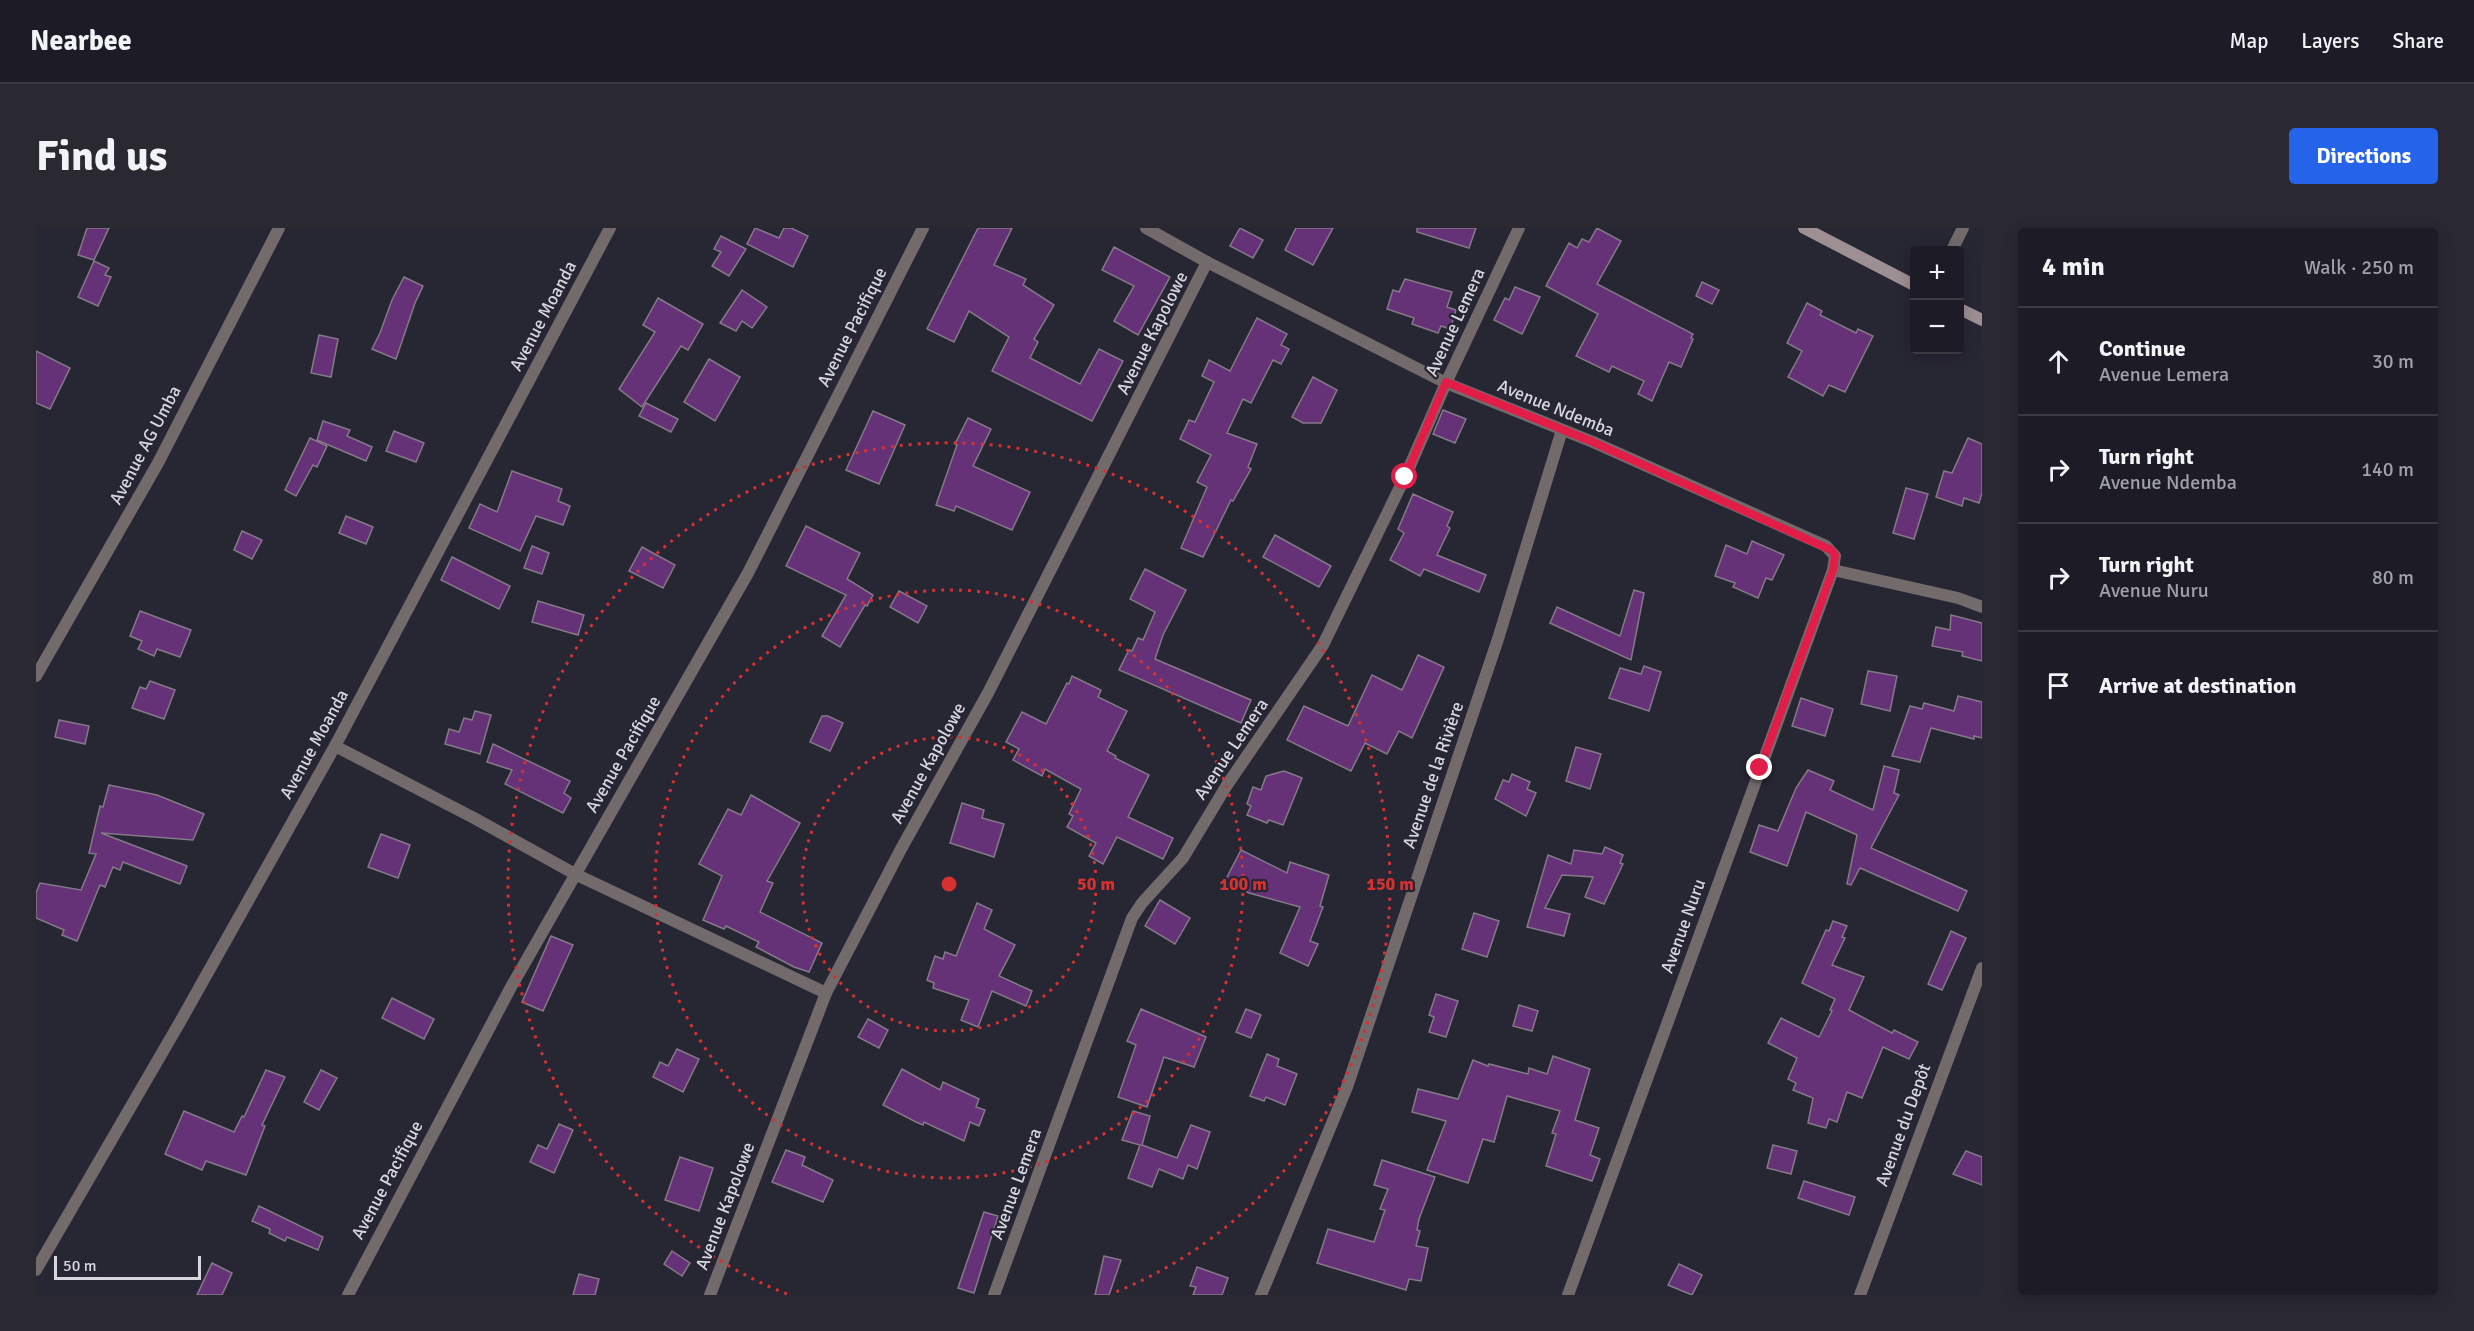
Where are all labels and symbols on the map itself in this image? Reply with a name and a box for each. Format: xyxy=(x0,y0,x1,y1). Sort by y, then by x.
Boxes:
street label: Avenue Moanda xyxy=(505,257,581,375)
street label: Avenue Pacifique xyxy=(812,263,892,391)
street label: Avenue Lemera xyxy=(1420,264,1490,380)
street label: Avenue Kapolowe xyxy=(1112,268,1192,398)
street label: Avenue Ndemba xyxy=(1494,375,1618,441)
street label: Avenue AG Umba xyxy=(104,382,186,508)
route start xyxy=(1391,463,1417,489)
street label: Avenue Moanda xyxy=(275,685,353,803)
street label: Avenue Pacifique xyxy=(581,692,665,816)
street label: Avenue Lemera xyxy=(1189,694,1273,804)
street label: Avenue Kapolowe xyxy=(886,699,970,827)
street label: Avenue de la Rivière xyxy=(1398,699,1468,851)
route end xyxy=(1746,754,1772,780)
text: 50 m xyxy=(1077,873,1115,895)
text: 100 m xyxy=(1219,873,1267,895)
text: 150 m xyxy=(1366,873,1414,895)
centre of rings xyxy=(939,874,959,894)
street label: Avenue Nuru xyxy=(1656,876,1710,976)
street label: Avenue du Depôt xyxy=(1871,1060,1935,1190)
street label: Avenue Pacifique xyxy=(346,1117,428,1243)
street label: Avenue Lemera xyxy=(986,1125,1046,1243)
street label: Avenue Kapolowe xyxy=(691,1139,759,1273)
scale bar xyxy=(54,1253,201,1280)

